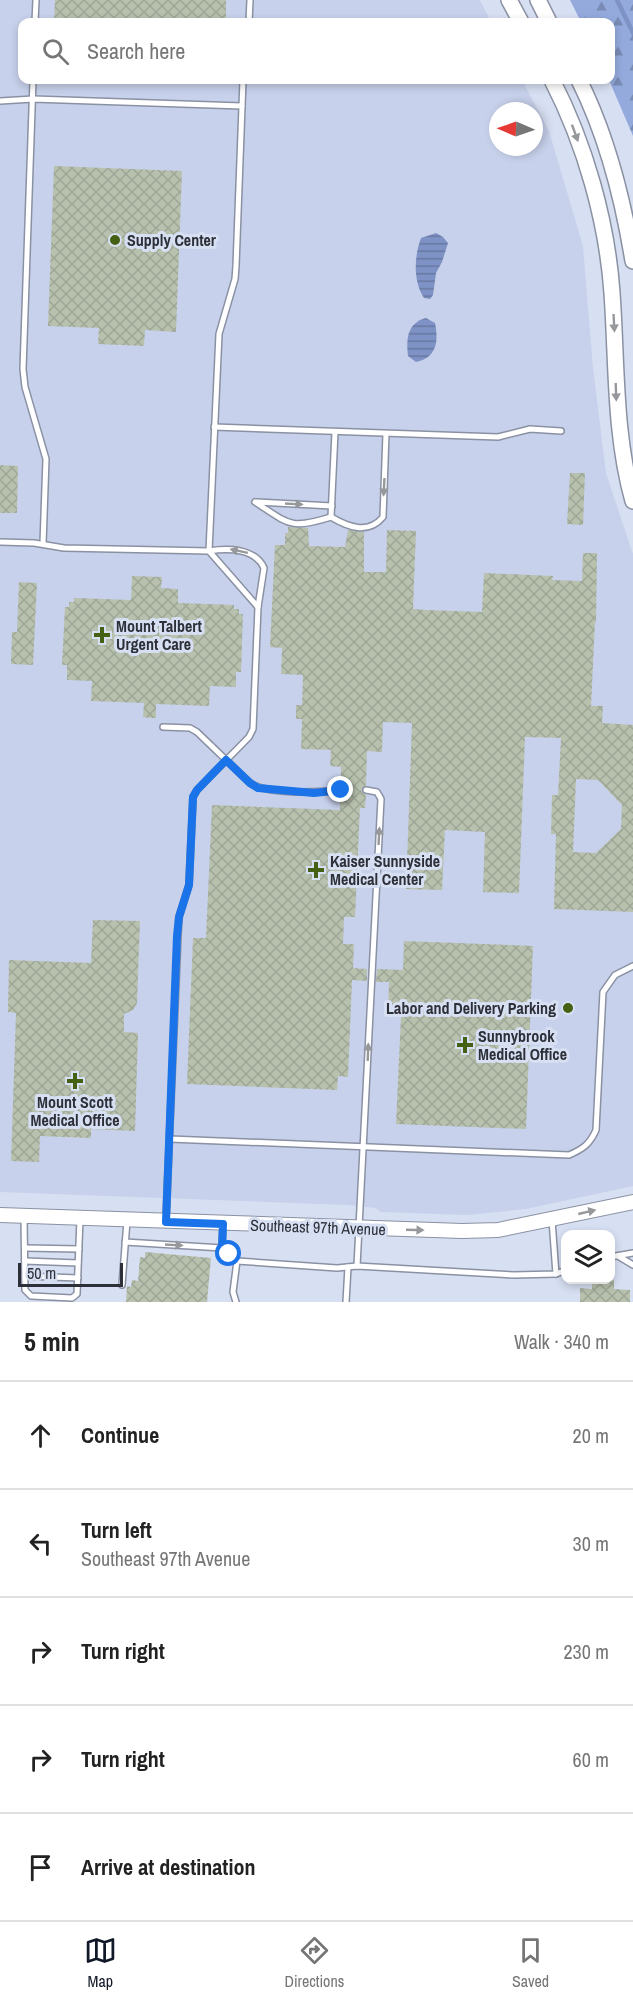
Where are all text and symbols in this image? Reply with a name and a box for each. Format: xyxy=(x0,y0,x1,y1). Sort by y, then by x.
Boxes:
search box xyxy=(18,18,615,84)
icon: search xyxy=(39,35,72,68)
text: Search here xyxy=(87,36,185,66)
north arrow xyxy=(489,102,543,156)
one-way arrow xyxy=(571,124,580,142)
place label: Supply Center xyxy=(127,229,217,251)
marker: Supply Center xyxy=(108,233,122,247)
one-way arrow xyxy=(609,314,618,333)
one-way arrow xyxy=(612,382,621,401)
one-way arrow xyxy=(379,477,389,496)
one-way arrow xyxy=(284,499,303,508)
one-way arrow xyxy=(230,546,248,556)
place label: Mount Talbert Urgent Care xyxy=(116,615,202,655)
marker: Mount Talbert Urgent Care xyxy=(93,626,111,644)
route end xyxy=(327,776,353,802)
one-way arrow xyxy=(374,827,383,846)
place label: Kaiser Sunnyside Medical Center xyxy=(330,850,440,890)
marker: Kaiser Sunnyside Medical Center xyxy=(307,861,325,879)
place label: Labor and Delivery Parking xyxy=(386,997,556,1019)
marker: Labor and Delivery Parking xyxy=(561,1001,575,1015)
place label: Sunnybrook Medical Office xyxy=(478,1025,567,1065)
marker: Sunnybrook Medical Office xyxy=(456,1036,474,1054)
one-way arrow xyxy=(364,1042,373,1061)
marker: Mount Scott Medical Office xyxy=(66,1072,84,1090)
place label: Mount Scott Medical Office xyxy=(31,1091,119,1131)
one-way arrow xyxy=(578,1207,597,1216)
street label: Southeast 97th Avenue xyxy=(250,1214,386,1240)
one-way arrow xyxy=(406,1225,425,1235)
map controls xyxy=(561,1230,615,1284)
button: layers xyxy=(561,1230,615,1284)
one-way arrow xyxy=(164,1240,183,1249)
route start xyxy=(215,1240,241,1266)
scale bar xyxy=(18,1260,123,1288)
text: 50 m xyxy=(27,1262,56,1284)
text: 5 min xyxy=(24,1324,80,1359)
text: Walk · 340 m xyxy=(514,1328,609,1355)
icon: ahead xyxy=(24,1419,57,1452)
text: Continue xyxy=(81,1420,159,1450)
text: 20 m xyxy=(573,1422,609,1449)
text: Turn left xyxy=(81,1515,152,1545)
icon: left xyxy=(24,1527,57,1560)
text: 30 m xyxy=(573,1530,609,1557)
text: Southeast 97th Avenue xyxy=(81,1545,250,1572)
icon: right xyxy=(24,1635,57,1668)
text: Turn right xyxy=(81,1636,165,1666)
text: 230 m xyxy=(563,1638,609,1665)
icon: right xyxy=(24,1743,57,1776)
text: Turn right xyxy=(81,1744,165,1774)
text: 60 m xyxy=(573,1746,609,1773)
icon: arrive xyxy=(24,1851,57,1884)
text: Arrive at destination xyxy=(81,1852,255,1882)
tab: Map xyxy=(84,1934,117,1992)
tab: Directions xyxy=(284,1934,344,1992)
tab: Saved xyxy=(512,1934,549,1992)

